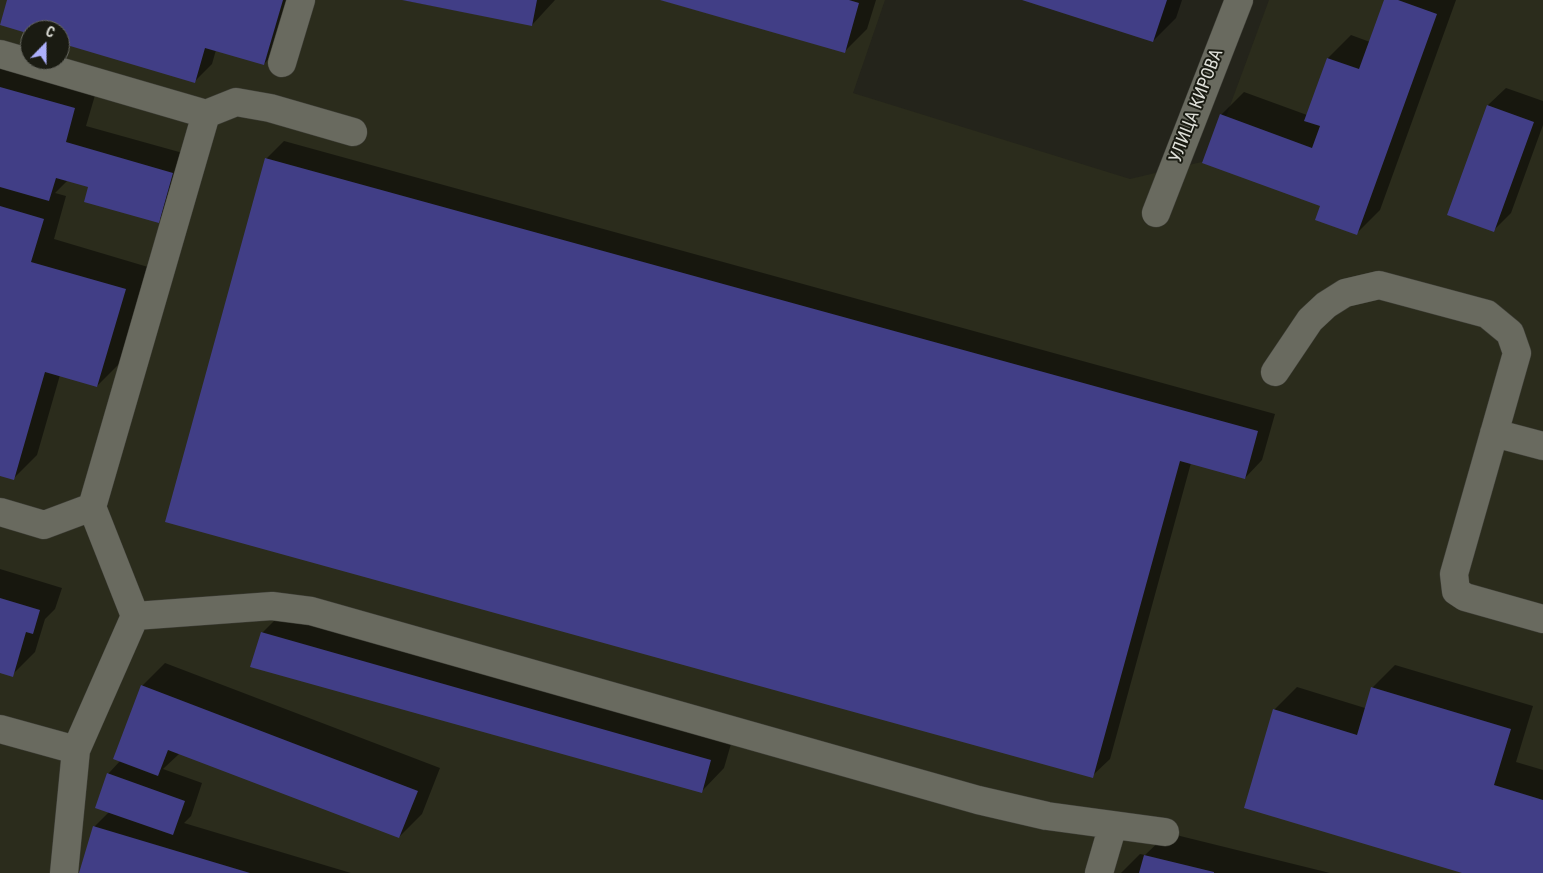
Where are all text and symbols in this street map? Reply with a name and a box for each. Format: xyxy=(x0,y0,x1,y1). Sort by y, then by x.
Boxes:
north arrow xyxy=(20,20,70,70)
text: С xyxy=(44,23,57,41)
street label: УЛИЦА КИРОВА xyxy=(1165,46,1229,166)

